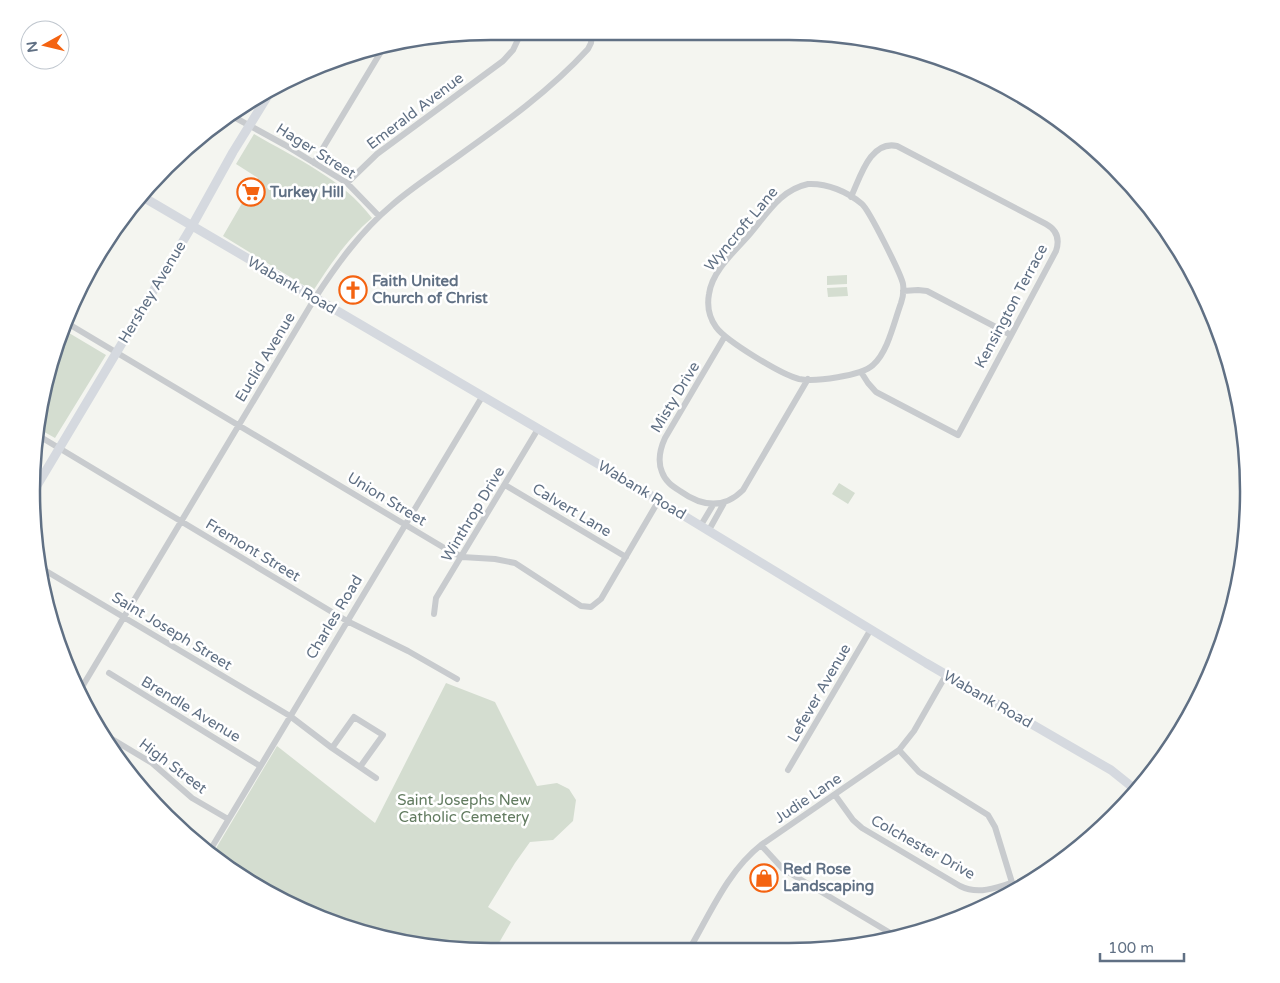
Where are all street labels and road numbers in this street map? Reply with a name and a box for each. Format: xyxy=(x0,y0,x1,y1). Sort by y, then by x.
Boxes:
street label: Emerald Avenue xyxy=(363,69,467,153)
street label: Hager Street xyxy=(273,119,359,183)
street label: Wyncroft Lane xyxy=(700,183,782,275)
street label: Hershey Avenue xyxy=(114,238,190,346)
street label: Kensington Terrace xyxy=(971,241,1051,371)
street label: Wabank Road xyxy=(244,252,340,318)
street label: Euclid Avenue xyxy=(231,309,299,405)
street label: Misty Drive xyxy=(647,358,703,436)
street label: Wabank Road xyxy=(595,457,689,523)
street label: Winthrop Drive xyxy=(438,463,508,565)
street label: Union Street xyxy=(344,468,430,530)
street label: Calvert Lane xyxy=(529,479,615,541)
street label: Fremont Street xyxy=(202,515,304,585)
street label: Charles Road xyxy=(302,572,366,662)
street label: Saint Joseph Street xyxy=(109,588,236,674)
street label: Lefever Avenue xyxy=(784,641,854,745)
street label: Wabank Road xyxy=(940,666,1036,732)
street label: Brendle Avenue xyxy=(138,672,244,746)
street label: High Street xyxy=(136,735,211,798)
street label: Judie Lane xyxy=(771,769,845,827)
street label: Colchester Drive xyxy=(868,811,978,883)

